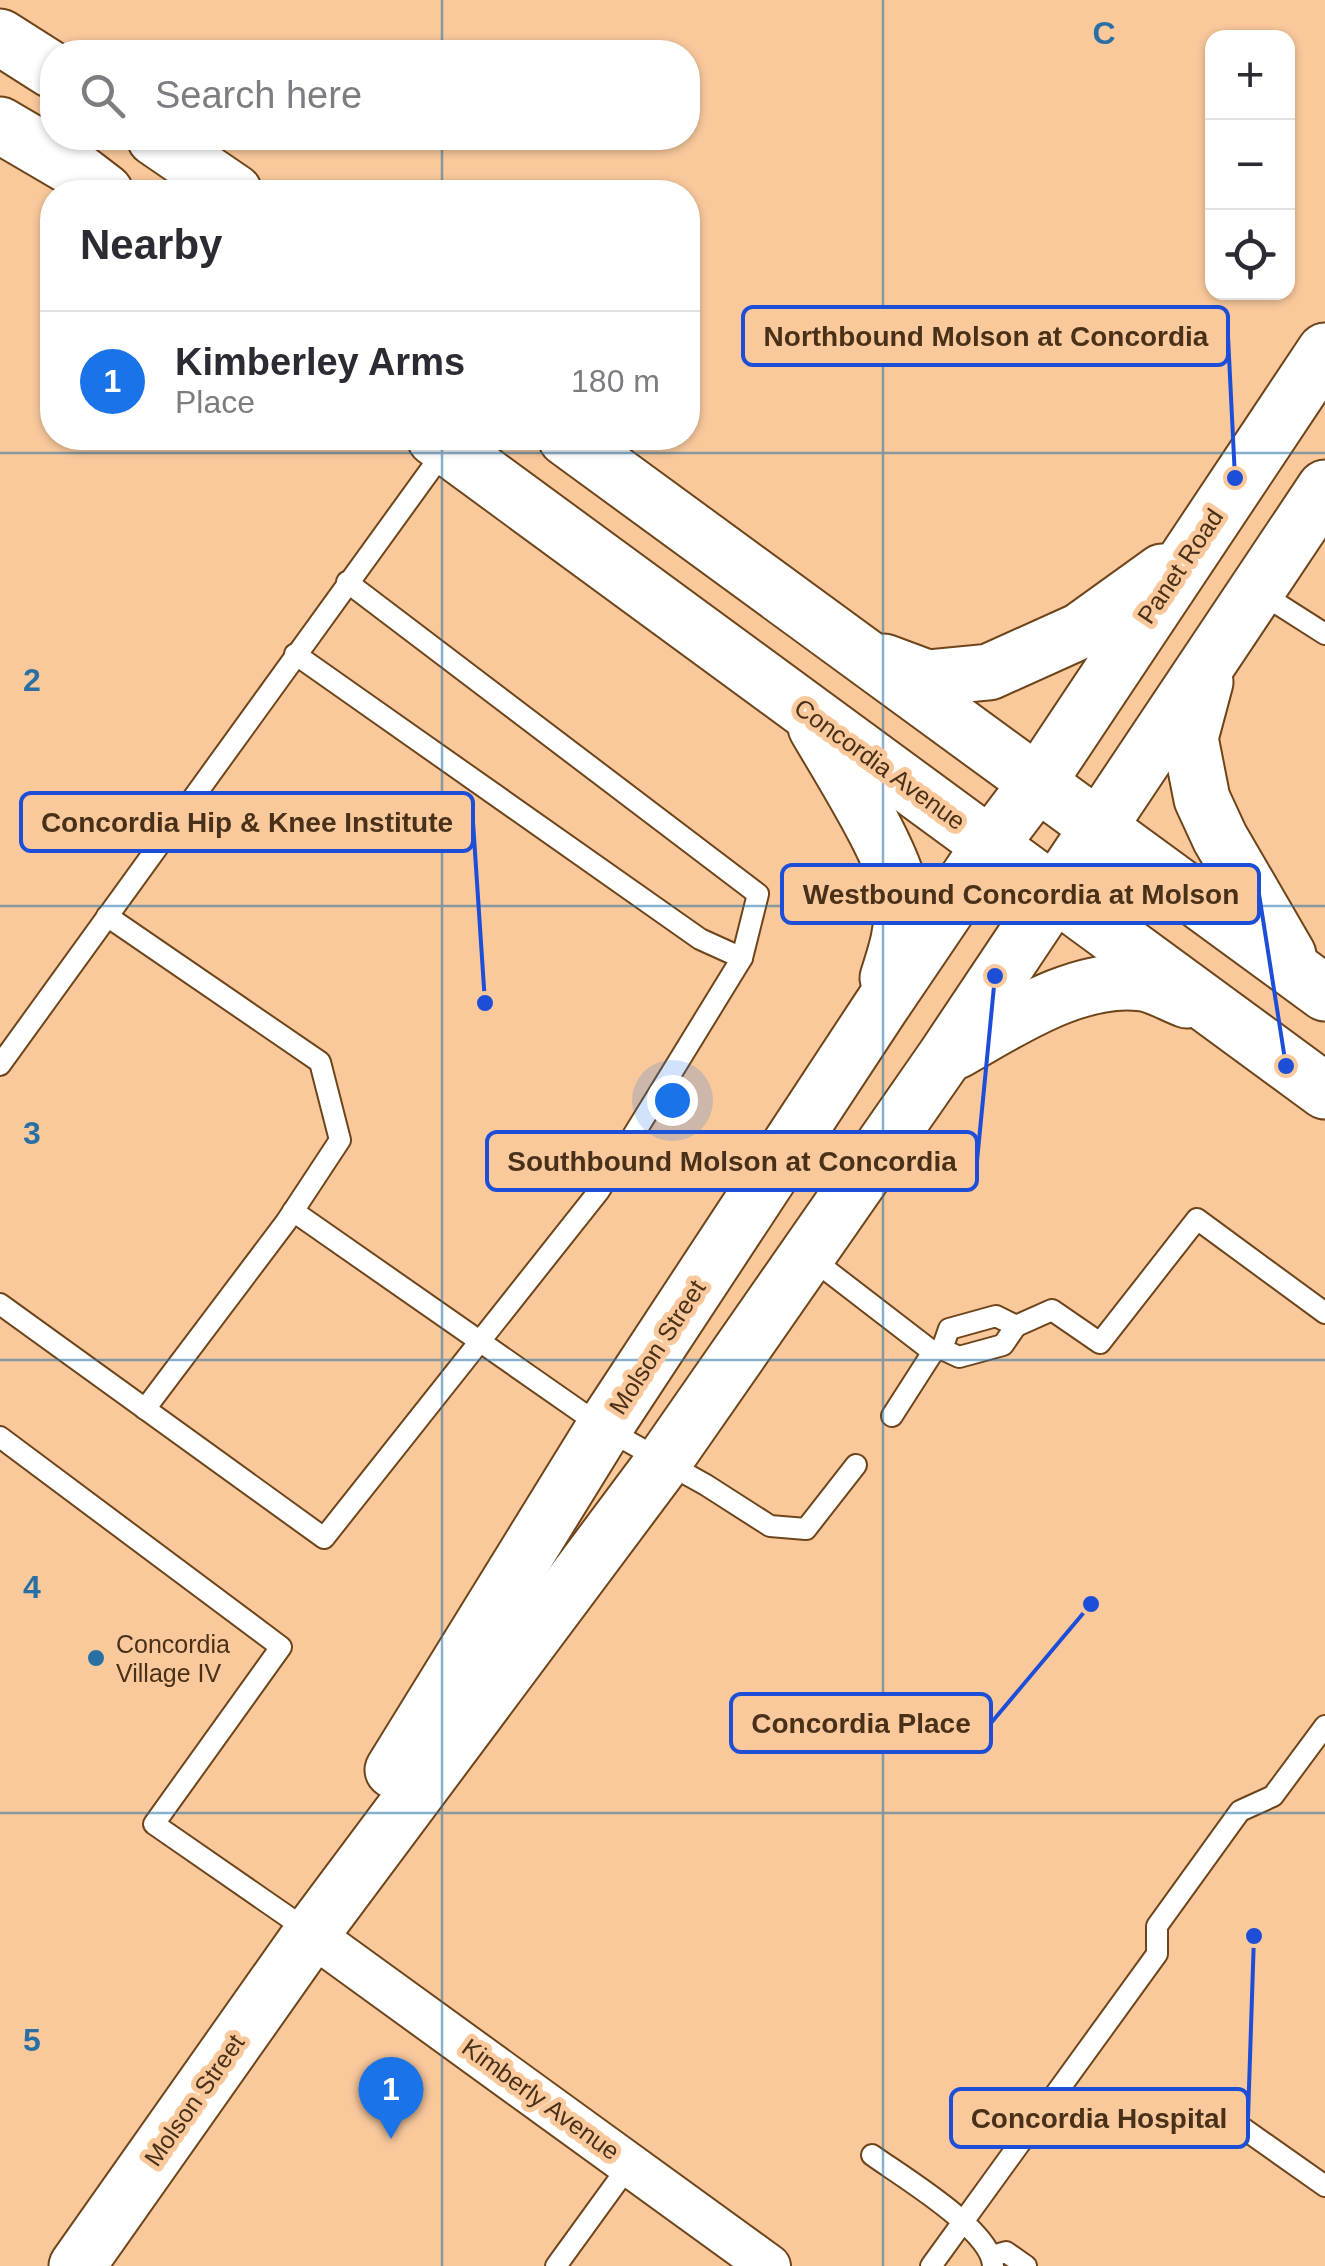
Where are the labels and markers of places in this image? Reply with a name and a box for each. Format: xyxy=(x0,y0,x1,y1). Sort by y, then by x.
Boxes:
callout: Northbound Molson at Concordia xyxy=(743,307,1228,365)
callout: Concordia Hip & Knee Institute xyxy=(21,793,473,851)
callout: Westbound Concordia at Molson xyxy=(782,865,1259,923)
callout: Southbound Molson at Concordia xyxy=(487,1132,977,1190)
place label: Concordia Village IV xyxy=(116,1630,230,1687)
marker: Concordia Village IV xyxy=(85,1647,107,1669)
callout: Concordia Place xyxy=(731,1694,991,1752)
pin: 1 xyxy=(358,2056,424,2139)
callout: Concordia Hospital xyxy=(951,2089,1248,2147)

